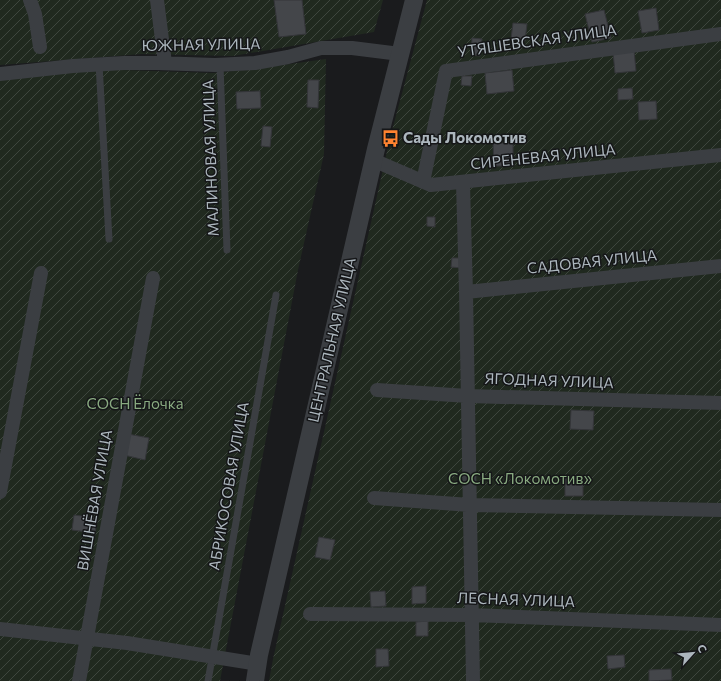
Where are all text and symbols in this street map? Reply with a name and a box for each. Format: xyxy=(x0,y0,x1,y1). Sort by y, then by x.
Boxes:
street label: УТЯШЕВСКАЯ УЛИЦА xyxy=(456,20,618,60)
street label: ЮЖНАЯ УЛИЦА xyxy=(141,34,261,54)
street label: МАЛИНОВАЯ УЛИЦА xyxy=(198,79,222,237)
bus stop icon: Сады Локомотив xyxy=(380,128,400,148)
place label: Сады Локомотив xyxy=(403,128,526,146)
street label: СИРЕНЕВАЯ УЛИЦА xyxy=(469,139,616,173)
street label: САДОВАЯ УЛИЦА xyxy=(526,245,658,277)
street label: ЦЕНТРАЛЬНАЯ УЛИЦА xyxy=(303,256,359,424)
street label: ЯГОДНАЯ УЛИЦА xyxy=(484,369,614,391)
park label: СОСН Ёлочка xyxy=(86,394,184,412)
street label: АБРИКОСОВАЯ УЛИЦА xyxy=(204,400,252,572)
street label: ВИШНЁВАЯ УЛИЦА xyxy=(73,428,115,572)
park label: СОСН «Локомотив» xyxy=(448,469,592,487)
street label: ЛЕСНАЯ УЛИЦА xyxy=(457,588,575,610)
north arrow xyxy=(673,633,713,673)
text: С xyxy=(695,642,710,655)

